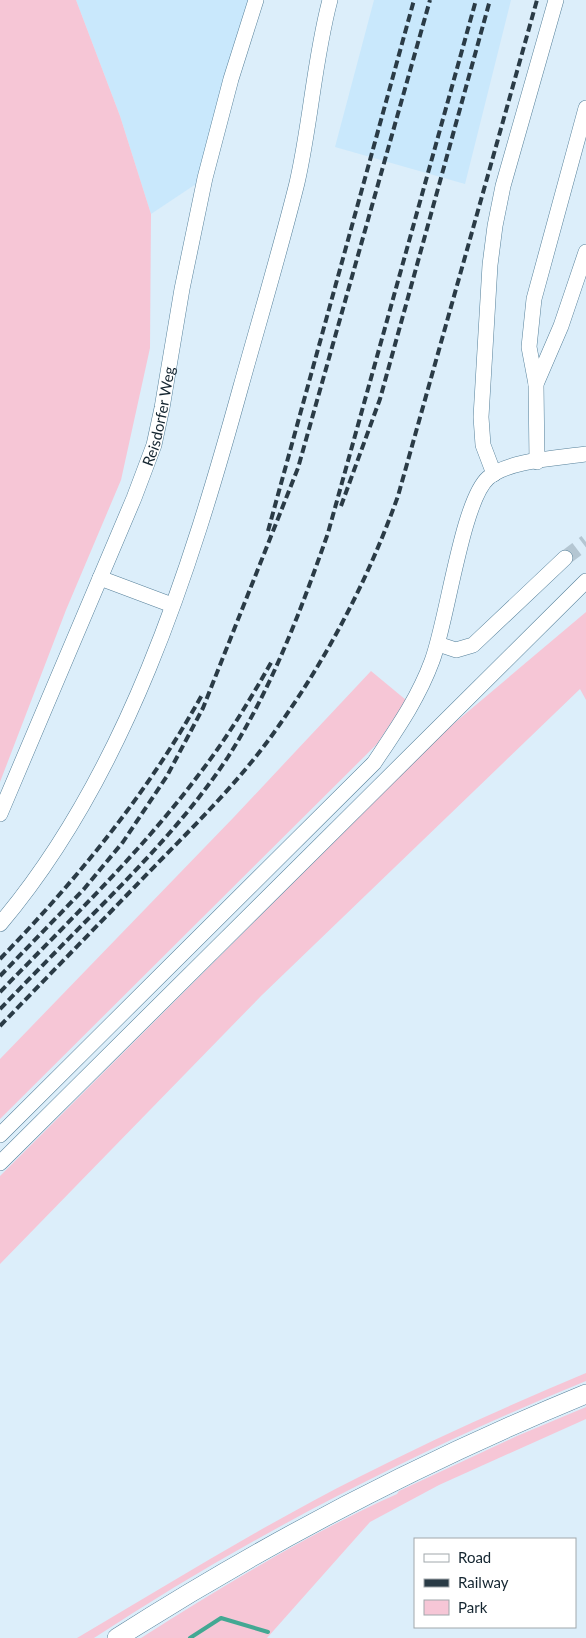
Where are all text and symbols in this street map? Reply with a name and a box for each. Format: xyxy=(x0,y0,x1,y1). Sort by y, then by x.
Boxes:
street label: Reisdorfer Weg xyxy=(138,365,178,468)
legend xyxy=(414,1538,576,1628)
text: Road xyxy=(458,1548,491,1566)
text: Railway xyxy=(458,1573,509,1591)
text: Park xyxy=(458,1598,488,1616)

